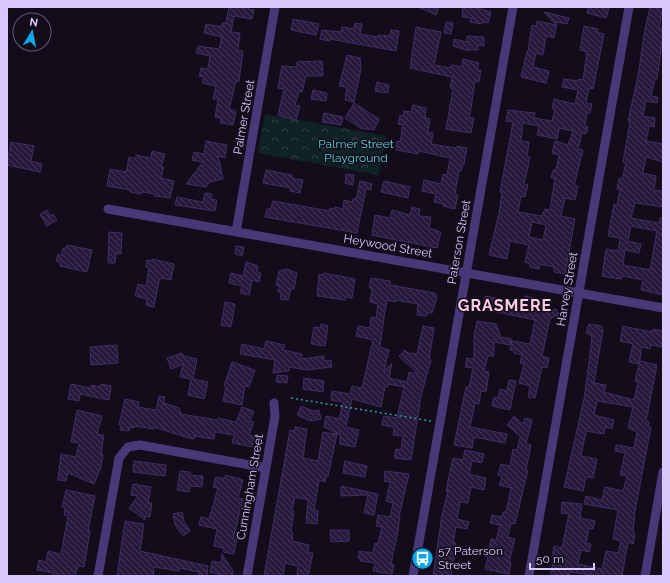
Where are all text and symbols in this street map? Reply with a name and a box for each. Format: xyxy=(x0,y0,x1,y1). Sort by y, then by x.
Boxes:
north arrow xyxy=(12,12,52,52)
text: N xyxy=(28,16,39,30)
street label: Palmer Street xyxy=(231,79,257,155)
park label: Palmer Street Playground xyxy=(318,137,394,165)
street label: Paterson Street xyxy=(445,199,473,285)
street label: Heywood Street xyxy=(343,231,433,261)
street label: Harvey Street xyxy=(554,251,580,327)
district label: GRASMERE xyxy=(458,296,552,315)
street label: Cunningham Street xyxy=(234,433,266,541)
place label: 57 Paterson Street xyxy=(438,544,503,572)
bus stop icon: 57 Paterson Street xyxy=(409,545,435,571)
scale bar xyxy=(530,545,594,571)
text: 50 m xyxy=(536,552,564,566)

